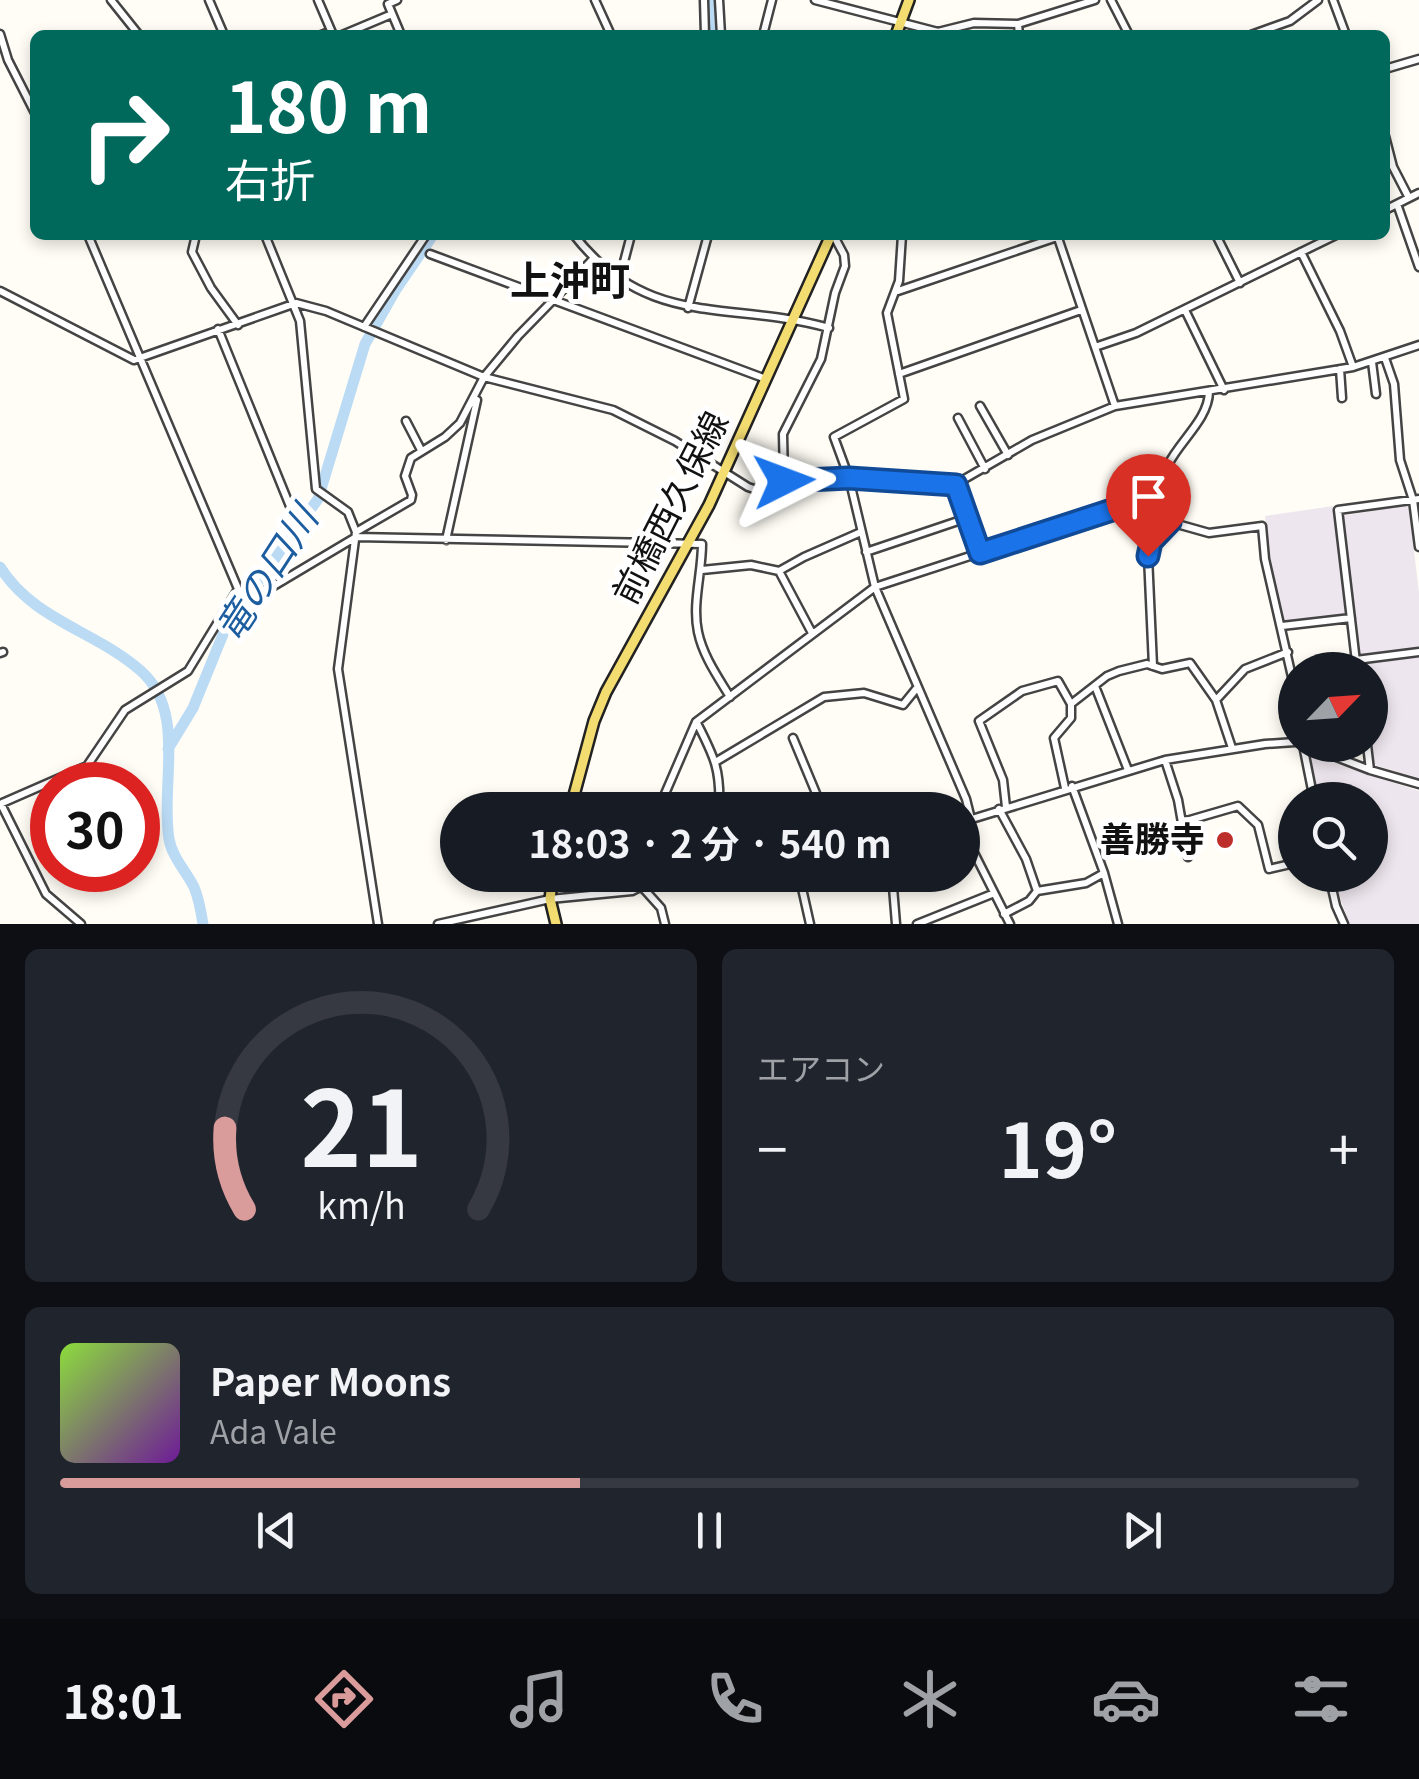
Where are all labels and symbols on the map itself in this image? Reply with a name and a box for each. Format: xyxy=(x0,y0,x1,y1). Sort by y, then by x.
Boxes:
district label: 上沖町 xyxy=(510,249,630,307)
street label: 前橋西久保線 xyxy=(597,401,738,612)
position arrow xyxy=(732,429,836,533)
pin xyxy=(1106,454,1191,557)
water label: 竜の口川 xyxy=(200,490,331,651)
north arrow xyxy=(1278,652,1388,762)
speed limit sign: 30 xyxy=(30,762,160,892)
place label: 善勝寺 xyxy=(1100,811,1205,862)
marker: 善勝寺 xyxy=(1214,829,1236,851)

